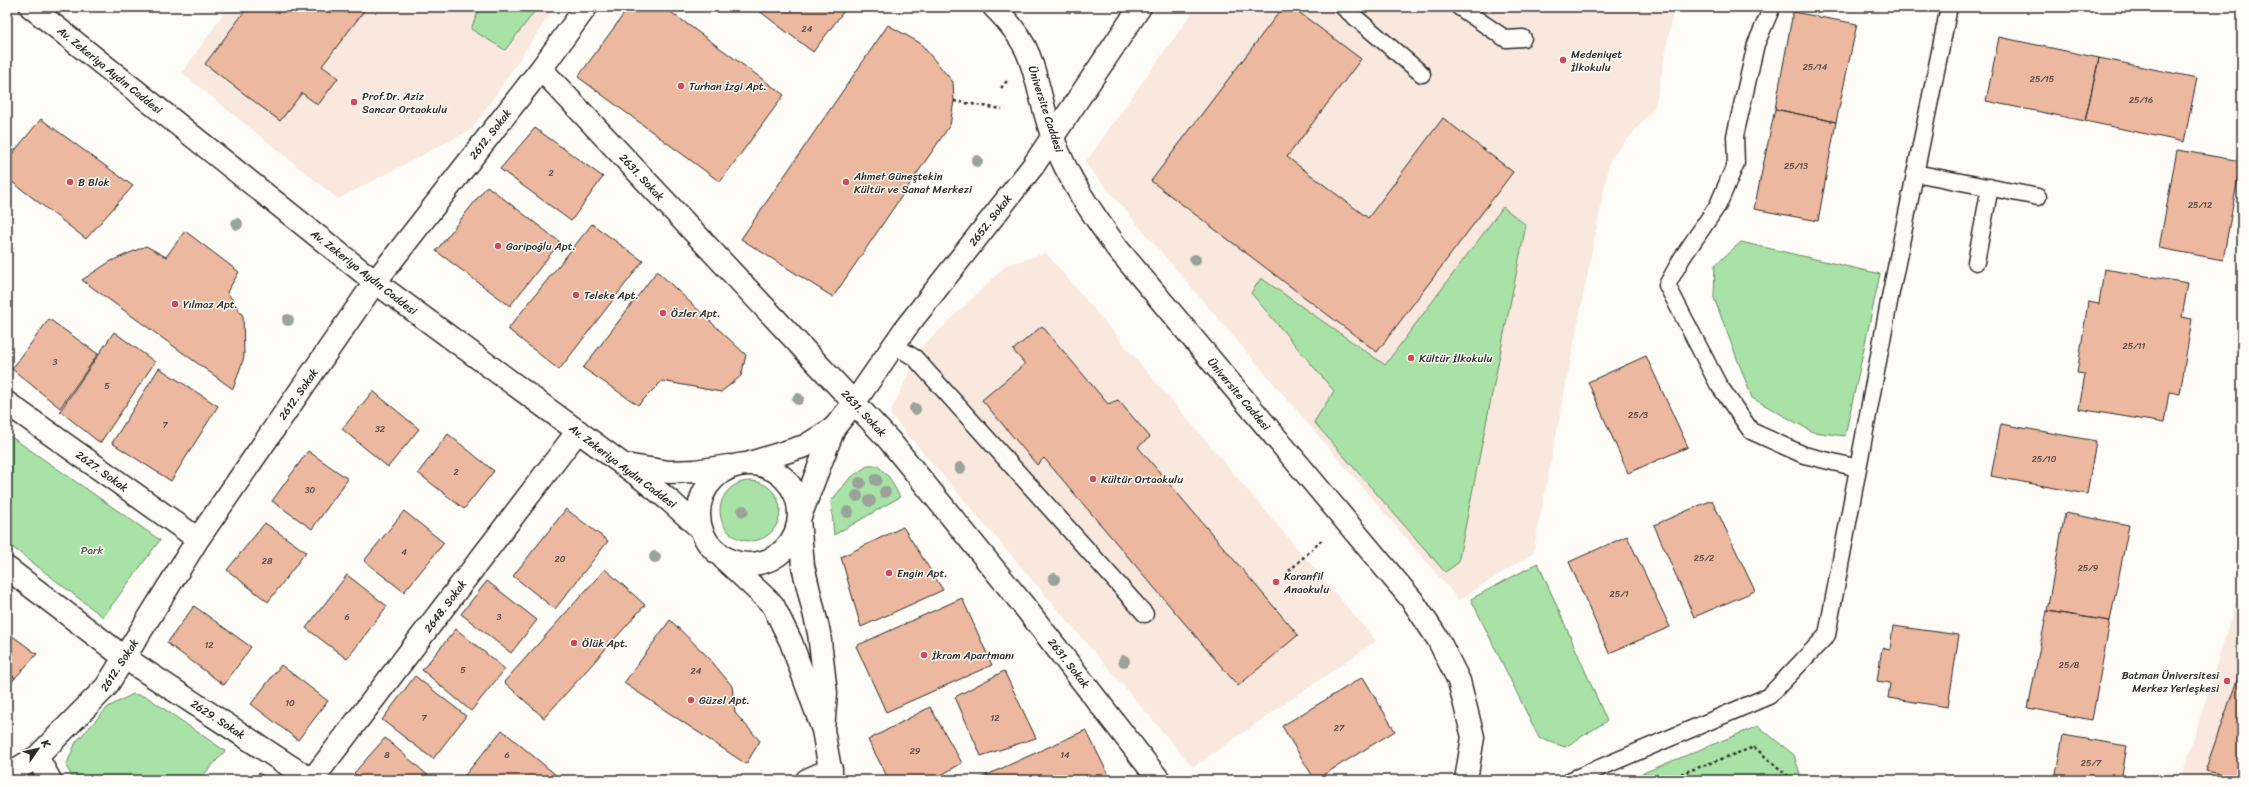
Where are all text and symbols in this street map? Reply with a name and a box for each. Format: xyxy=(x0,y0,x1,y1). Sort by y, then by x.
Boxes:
street label: Av. Zekeriya Aydın Caddesi xyxy=(52,21,167,119)
house number: 24 xyxy=(802,21,813,37)
place label: Medeniyet İlkokulu xyxy=(1570,45,1622,77)
marker: Medeniyet İlkokulu xyxy=(1558,55,1568,65)
house number: 25/14 xyxy=(1803,59,1828,75)
street label: Üniversite Caddesi xyxy=(1023,63,1069,156)
house number: 25/15 xyxy=(2030,71,2055,87)
place label: Turhan İzgi Apt. xyxy=(689,77,767,96)
marker: Turhan İzgi Apt. xyxy=(676,81,686,91)
place label: Prof.Dr. Aziz Sancar Ortaokulu xyxy=(362,87,447,119)
house number: 25/16 xyxy=(2129,92,2153,108)
marker: Prof.Dr. Aziz Sancar Ortaokulu xyxy=(349,97,359,107)
street label: 2612. Sokak xyxy=(465,105,516,164)
street label: 2631. Sokak xyxy=(614,149,669,206)
house number: 25/13 xyxy=(1784,158,1808,174)
house number: 2 xyxy=(548,165,554,181)
place label: Ahmet Güneştekin Kültür ve Sanat Merkezi xyxy=(853,167,973,199)
place label: B Blok xyxy=(78,173,110,192)
marker: B Blok xyxy=(65,177,75,187)
marker: Ahmet Güneştekin Kültür ve Sanat Merkezi xyxy=(841,177,851,187)
street label: 2652. Sokak xyxy=(964,190,1017,250)
house number: 25/12 xyxy=(2188,197,2212,213)
street label: Av. Zekeriya Aydın Caddesi xyxy=(306,224,422,321)
place label: Garipoğlu Apt. xyxy=(506,237,576,256)
marker: Garipoğlu Apt. xyxy=(493,241,503,251)
place label: Teleke Apt. xyxy=(584,286,639,305)
marker: Teleke Apt. xyxy=(571,290,581,300)
place label: Yılmaz Apt. xyxy=(183,295,238,314)
marker: Yılmaz Apt. xyxy=(170,299,180,309)
place label: Özler Apt. xyxy=(671,304,721,323)
marker: Özler Apt. xyxy=(658,308,668,318)
house number: 25/11 xyxy=(2123,338,2146,354)
place label: Kültür İlkokulu xyxy=(1419,349,1493,368)
marker: Kültür İlkokulu xyxy=(1406,353,1416,363)
house number: 3 xyxy=(53,354,58,370)
street label: Üniversite Caddesi xyxy=(1202,354,1276,436)
street label: 2612. Sokak xyxy=(274,364,323,424)
house number: 5 xyxy=(104,378,110,394)
street label: 2631. Sokak xyxy=(836,385,891,442)
house number: 25/3 xyxy=(1628,407,1648,423)
house number: 7 xyxy=(162,417,168,433)
street label: Av. Zekeriya Aydın Caddesi xyxy=(564,419,681,514)
house number: 32 xyxy=(375,421,385,437)
street label: 2627. Sokak xyxy=(71,446,132,497)
house number: 25/10 xyxy=(2032,451,2057,467)
house number: 2 xyxy=(453,464,459,480)
place label: Kültür Ortaokulu xyxy=(1101,470,1183,489)
marker: Kültür Ortaokulu xyxy=(1088,474,1098,484)
house number: 30 xyxy=(305,482,316,498)
park label: Park xyxy=(81,541,103,560)
house number: 4 xyxy=(401,544,407,560)
house number: 25/2 xyxy=(1694,550,1714,566)
house number: 20 xyxy=(555,551,566,567)
house number: 28 xyxy=(262,553,273,569)
house number: 25/9 xyxy=(2078,560,2099,576)
place label: Engin Apt. xyxy=(897,564,948,583)
place label: Karanfil Anaokulu xyxy=(1283,567,1329,599)
marker: Engin Apt. xyxy=(884,568,894,578)
street label: 2648. Sokak xyxy=(419,576,472,637)
marker: Karanfil Anaokulu xyxy=(1271,577,1281,587)
house number: 25/1 xyxy=(1609,586,1629,602)
house number: 6 xyxy=(344,609,350,625)
house number: 3 xyxy=(497,609,502,625)
place label: Ölük Apt. xyxy=(582,634,628,653)
street label: 2631. Sokak xyxy=(1043,634,1094,693)
street label: 2612. Sokak xyxy=(95,635,144,695)
house number: 12 xyxy=(204,637,214,653)
marker: Ölük Apt. xyxy=(569,638,579,648)
place label: İkram Apartmanı xyxy=(931,646,1014,665)
marker: İkram Apartmanı xyxy=(919,650,929,660)
house number: 25/8 xyxy=(2059,657,2080,673)
house number: 5 xyxy=(460,662,466,678)
house number: 24 xyxy=(691,663,702,679)
place label: Batman Üniversitesi Merkez Yerleşkesi xyxy=(2122,666,2220,698)
marker: Batman Üniversitesi Merkez Yerleşkesi xyxy=(2222,676,2232,686)
place label: Güzel Apt. xyxy=(699,691,750,710)
street label: 2629. Sokak xyxy=(187,695,249,744)
house number: 10 xyxy=(285,695,295,711)
marker: Güzel Apt. xyxy=(686,695,696,705)
house number: 7 xyxy=(421,710,427,726)
house number: 12 xyxy=(990,710,1000,726)
house number: 27 xyxy=(1334,720,1345,736)
north arrow xyxy=(18,729,58,769)
text: K xyxy=(36,735,56,753)
house number: 29 xyxy=(910,743,921,759)
house number: 8 xyxy=(384,747,390,763)
house number: 6 xyxy=(504,747,510,763)
house number: 14 xyxy=(1060,747,1070,763)
house number: 25/7 xyxy=(2081,755,2102,771)

